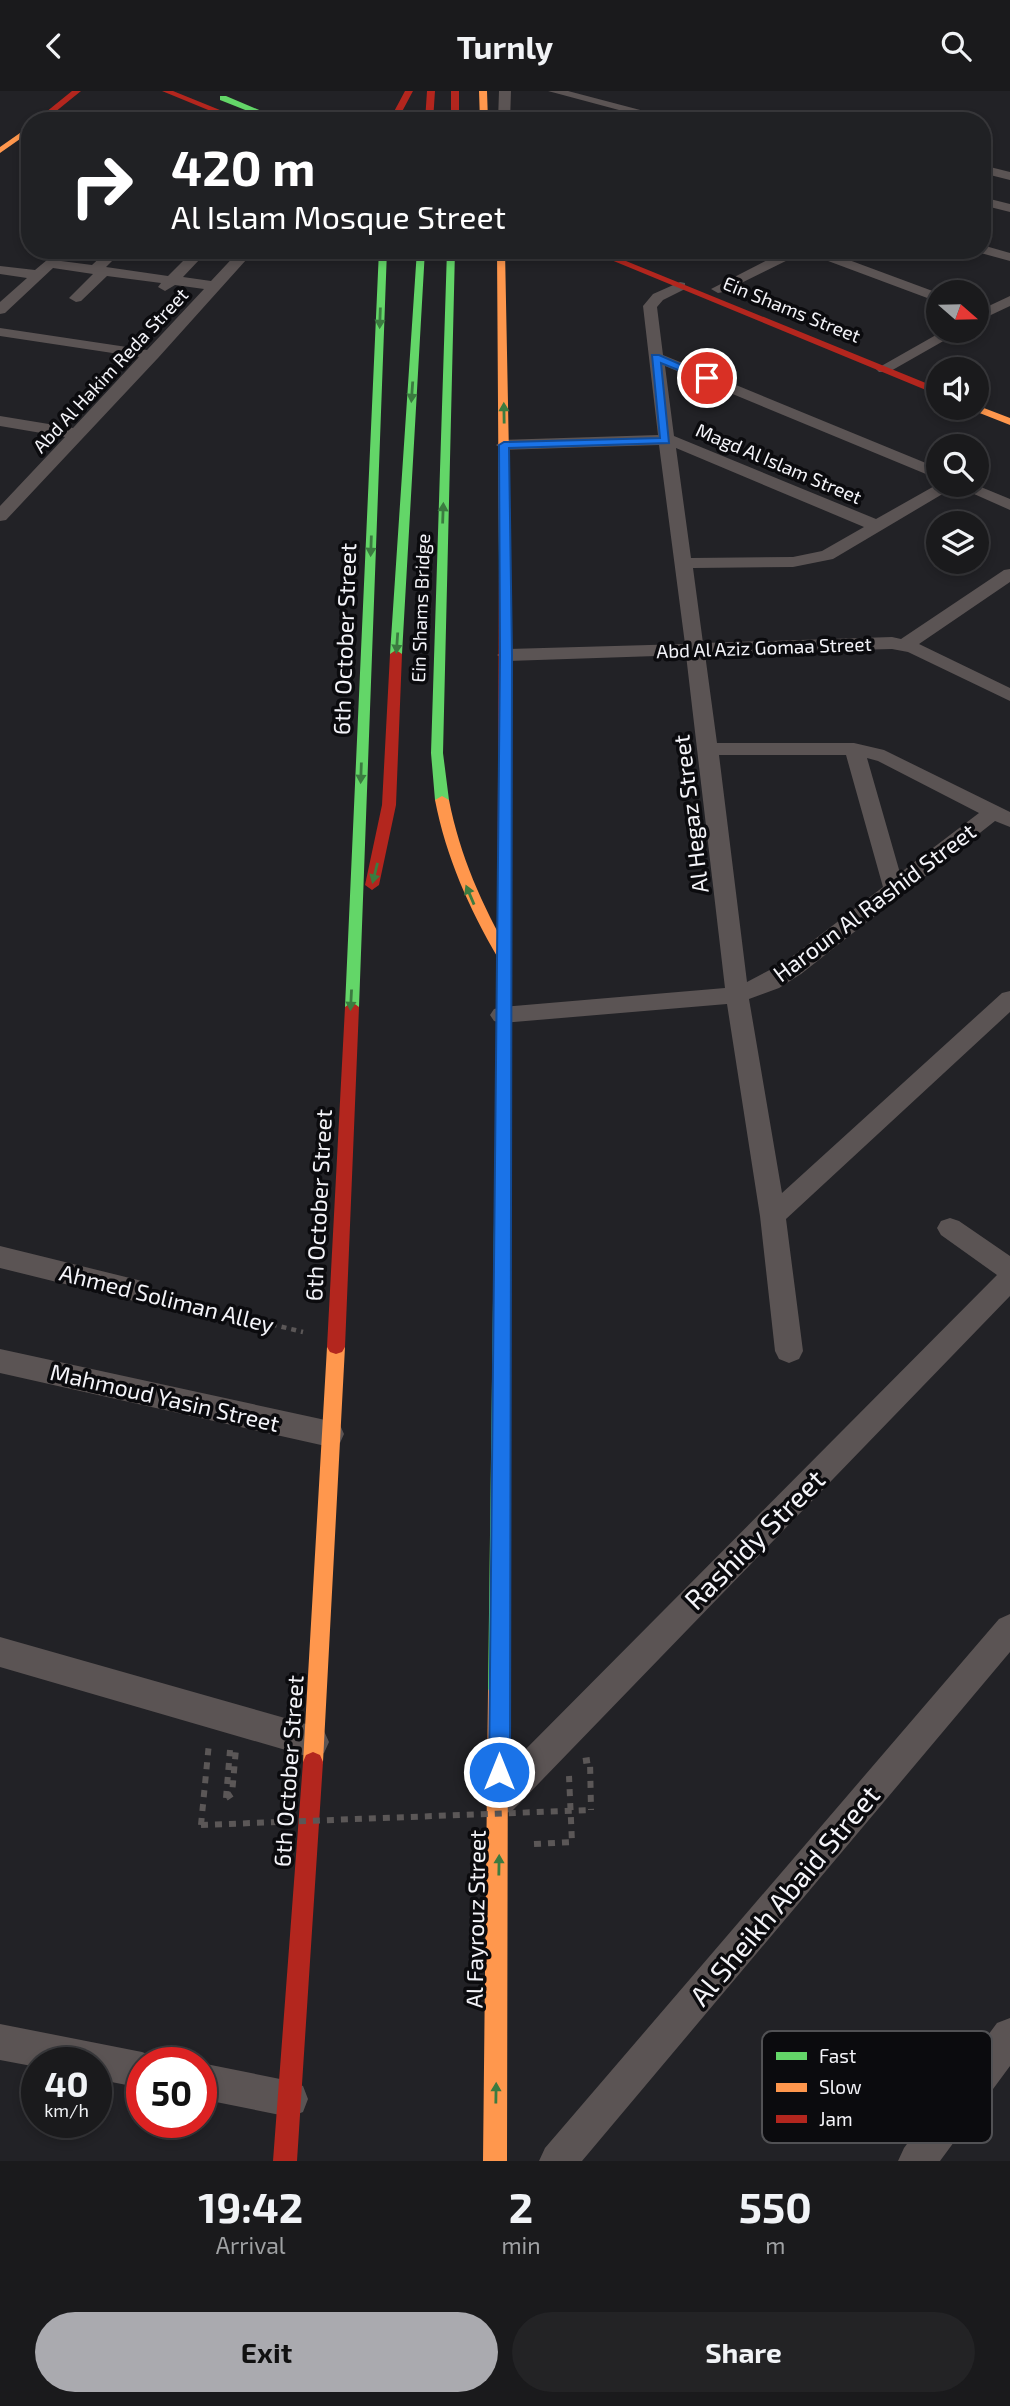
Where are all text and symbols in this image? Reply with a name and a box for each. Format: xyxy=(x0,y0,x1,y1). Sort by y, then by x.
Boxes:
icon: back xyxy=(35,27,73,65)
text: Turnly xyxy=(457,27,553,65)
icon: search xyxy=(937,27,975,65)
text: 420 m xyxy=(171,137,315,196)
icon: right xyxy=(56,140,147,231)
text: Al Islam Mosque Street xyxy=(171,197,506,235)
street label: Ein Shams Street xyxy=(720,271,864,347)
north arrow xyxy=(926,280,989,343)
map controls xyxy=(926,280,989,574)
street label: Abd Al Hakim Reda Street xyxy=(28,283,192,457)
one-way arrow xyxy=(375,308,386,330)
pin xyxy=(677,348,737,408)
button: sound xyxy=(926,357,989,420)
icon: arrive xyxy=(688,359,726,397)
one-way arrow xyxy=(406,381,417,403)
one-way arrow xyxy=(498,402,510,424)
street label: Magd Al Islam Street xyxy=(693,418,865,508)
button: search xyxy=(926,434,989,497)
one-way arrow xyxy=(438,502,449,524)
button: layers xyxy=(926,511,989,574)
street label: Ein Shams Bridge xyxy=(406,533,434,683)
one-way arrow xyxy=(365,535,376,557)
street label: 6th October Street xyxy=(327,542,361,735)
one-way arrow xyxy=(391,632,402,654)
street label: Abd Al Aziz Gomaa Street xyxy=(656,632,872,662)
street label: Al Hegaz Street xyxy=(666,733,714,895)
one-way arrow xyxy=(355,762,366,784)
street label: Haroun Al Rashid Street xyxy=(767,816,981,987)
one-way arrow xyxy=(369,862,380,884)
one-way arrow xyxy=(464,884,475,905)
one-way arrow xyxy=(345,990,356,1012)
street label: 6th October Street xyxy=(299,1108,337,1302)
street label: Ahmed Soliman Alley xyxy=(57,1258,277,1338)
street label: Mahmoud Yasin Street xyxy=(48,1357,283,1437)
street label: Rashidy Street xyxy=(677,1462,831,1616)
street label: 6th October Street xyxy=(267,1674,309,1868)
position arrow xyxy=(462,1735,536,1809)
street label: Al Sheikh Abaid Street xyxy=(682,1778,886,2012)
street label: Al Fayrouz Street xyxy=(459,1829,491,2008)
one-way arrow xyxy=(493,1854,505,1876)
legend xyxy=(762,2031,992,2143)
text: Fast xyxy=(819,2044,856,2067)
speed limit sign: 50 xyxy=(126,2047,217,2138)
text: 40 xyxy=(44,2062,89,2104)
text: Slow xyxy=(819,2075,862,2098)
one-way arrow xyxy=(490,2082,501,2104)
text: km/h xyxy=(44,2099,89,2121)
text: Jam xyxy=(819,2107,853,2130)
text: 19:42 xyxy=(198,2181,303,2231)
text: 2 xyxy=(509,2181,533,2231)
text: 550 xyxy=(739,2181,812,2231)
text: Arrival xyxy=(216,2231,286,2259)
text: min xyxy=(501,2231,541,2259)
text: m xyxy=(765,2231,785,2259)
button: Exit xyxy=(35,2312,498,2392)
button: Share xyxy=(512,2312,975,2392)

